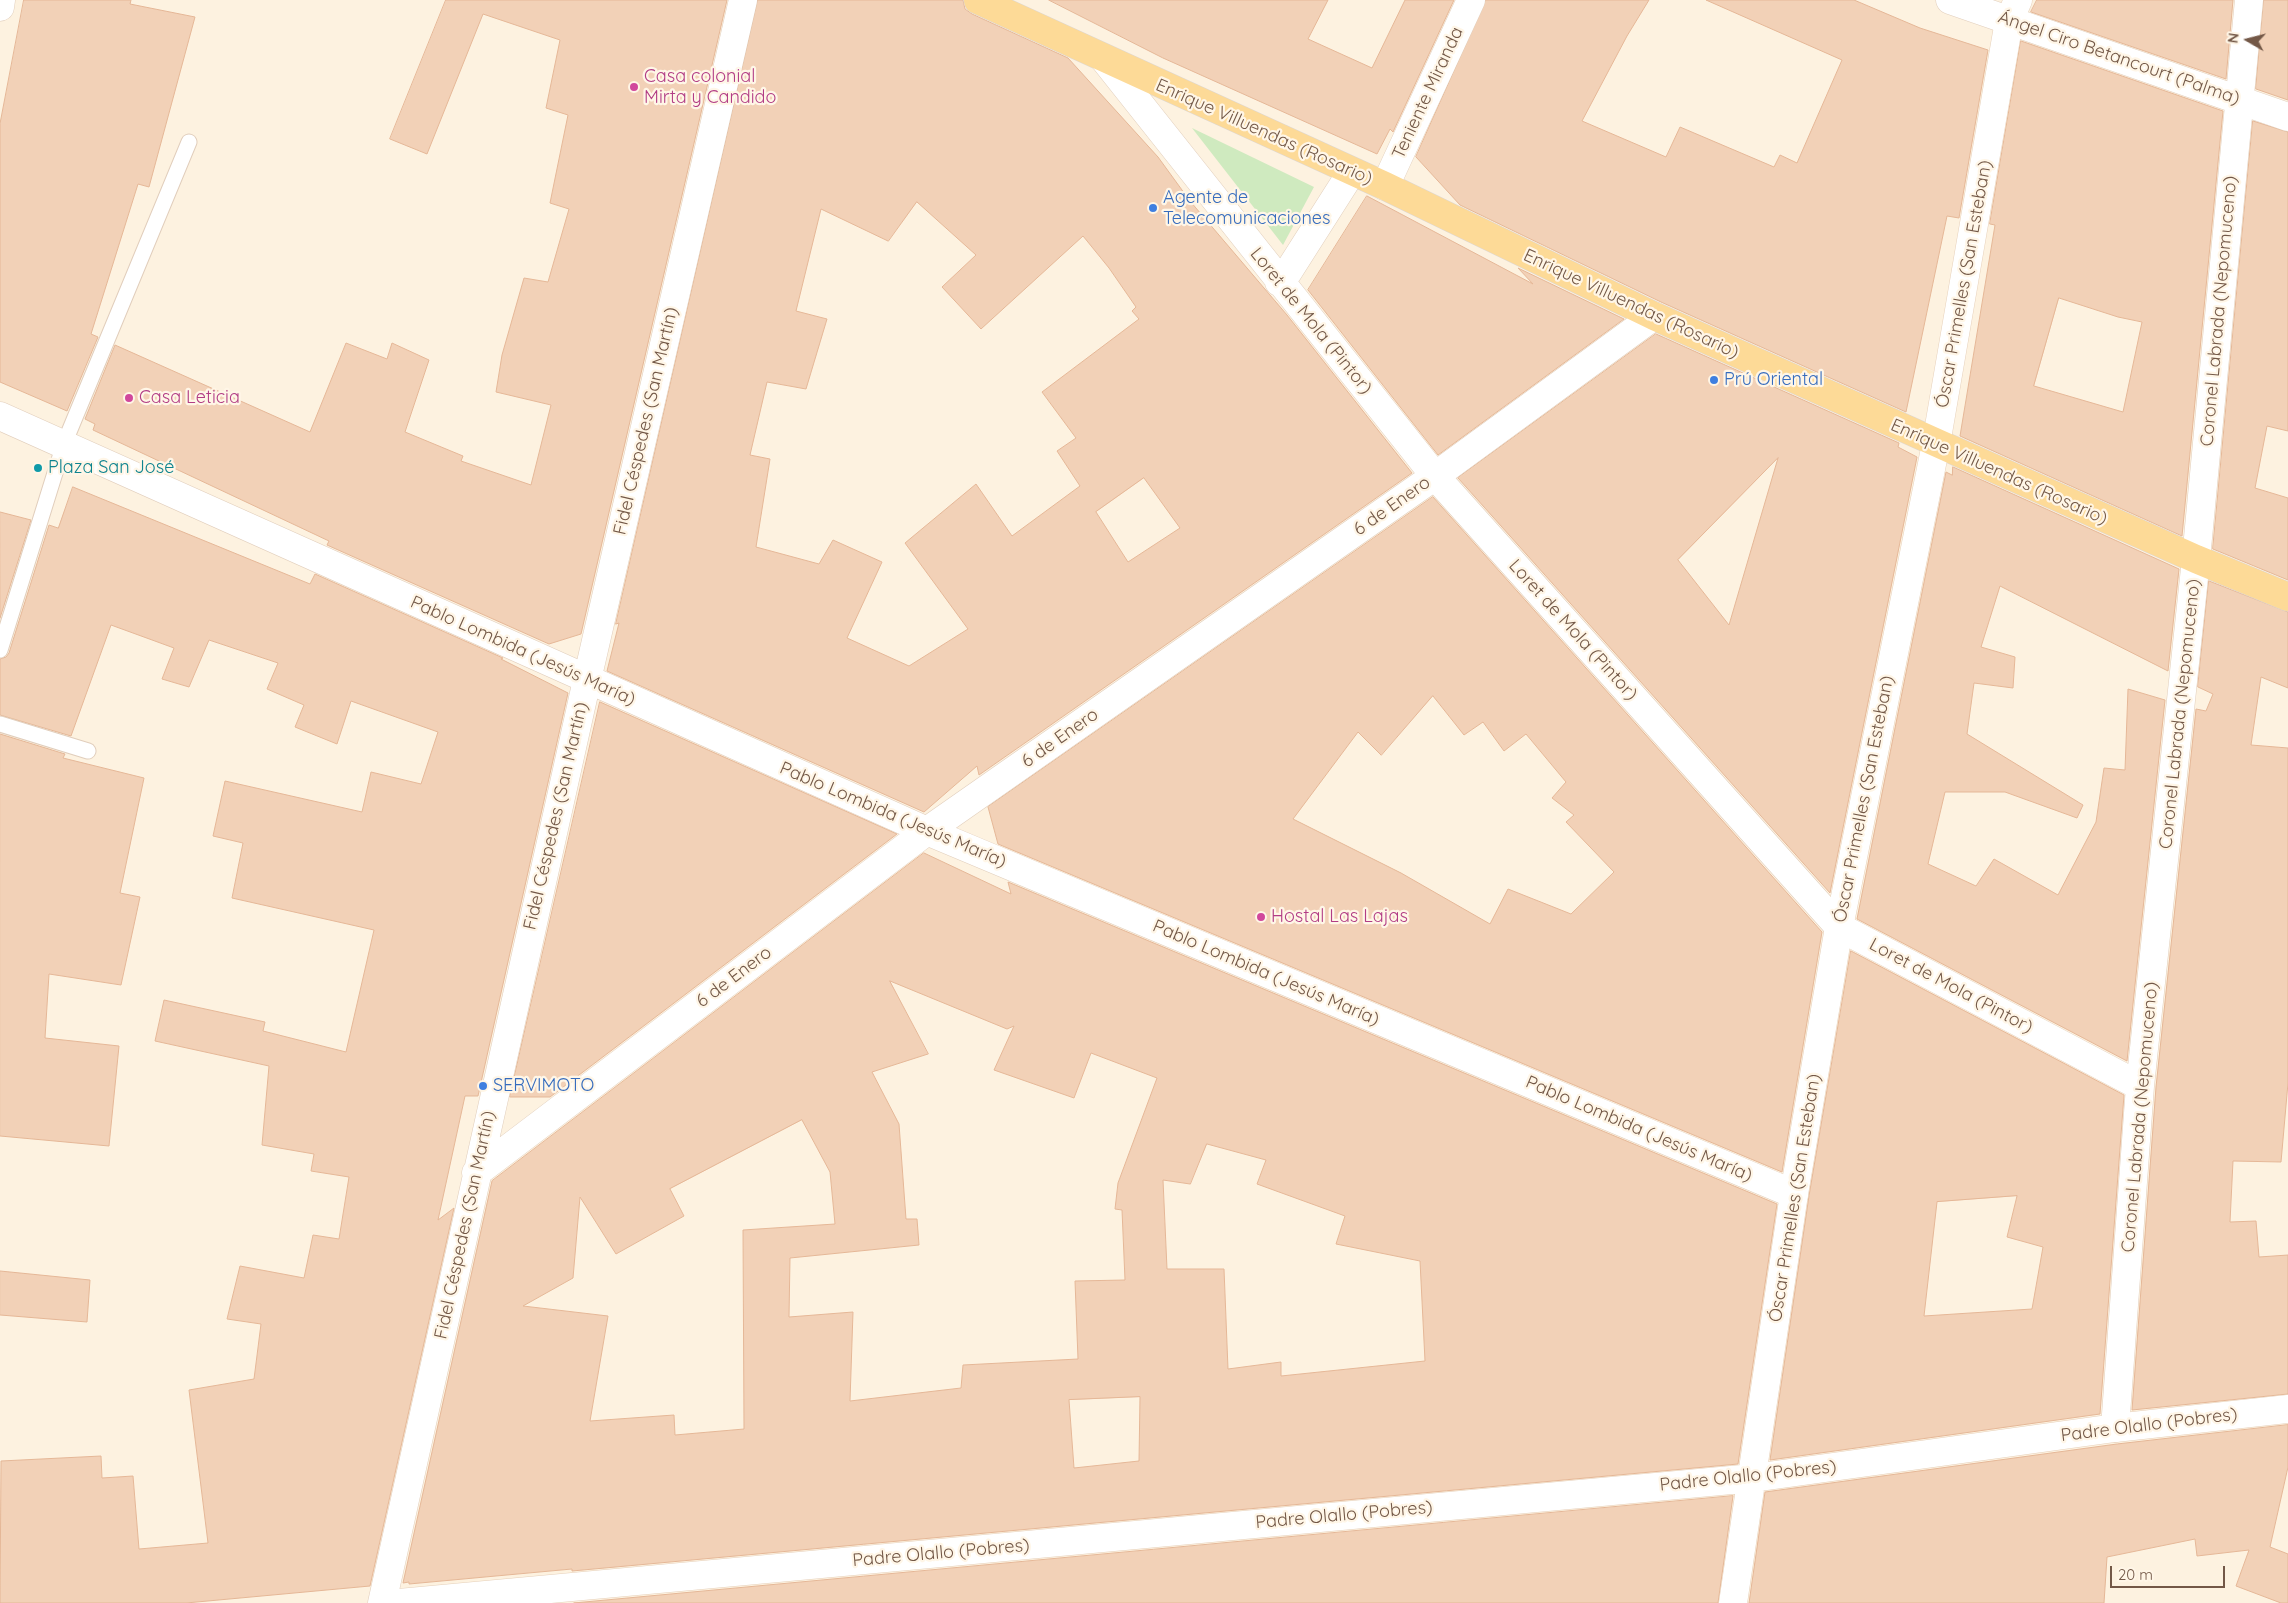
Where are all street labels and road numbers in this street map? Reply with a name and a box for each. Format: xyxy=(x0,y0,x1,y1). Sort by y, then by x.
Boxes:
street label: Ángel Ciro Betancourt (Palma) xyxy=(1995,6,2243,110)
street label: Teniente Miranda xyxy=(1388,23,1468,163)
street label: Enrique Villuendas (Rosario) xyxy=(1152,74,1376,190)
street label: Óscar Primelles (San Esteban) xyxy=(1932,159,1996,409)
street label: Coronel Labrada (Nepomuceno) xyxy=(2196,175,2242,447)
street label: Loret de Mola (Pintor) xyxy=(1245,243,1377,399)
street label: Enrique Villuendas (Rosario) xyxy=(1520,245,1742,363)
street label: Fidel Céspedes (San Martín) xyxy=(609,305,683,537)
street label: Enrique Villuendas (Rosario) xyxy=(1887,414,2111,530)
street label: 6 de Enero xyxy=(1349,472,1435,540)
street label: Loret de Mola (Pintor) xyxy=(1504,555,1642,705)
street label: Coronel Labrada (Nepomuceno) xyxy=(2155,578,2205,850)
street label: Pablo Lombida (Jesús María) xyxy=(407,592,639,710)
street label: Óscar Primelles (San Esteban) xyxy=(1829,674,1899,924)
street label: Fidel Céspedes (San Martín) xyxy=(519,700,593,932)
street label: 6 de Enero xyxy=(1017,704,1103,772)
street label: Pablo Lombida (Jesús María) xyxy=(776,757,1010,873)
street label: Pablo Lombida (Jesús María) xyxy=(1149,915,1383,1031)
street label: Loret de Mola (Pintor) xyxy=(1866,934,2036,1038)
street label: 6 de Enero xyxy=(692,942,776,1012)
street label: Coronel Labrada (Nepomuceno) xyxy=(2117,981,2163,1253)
street label: Pablo Lombida (Jesús María) xyxy=(1522,1071,1756,1187)
street label: Óscar Primelles (San Esteban) xyxy=(1765,1072,1825,1324)
street label: Fidel Céspedes (San Martín) xyxy=(430,1109,500,1341)
street label: Padre Olallo (Pobres) xyxy=(2059,1403,2239,1447)
street label: Padre Olallo (Pobres) xyxy=(1658,1456,1838,1496)
street label: Padre Olallo (Pobres) xyxy=(1255,1496,1433,1534)
street label: Padre Olallo (Pobres) xyxy=(852,1534,1030,1572)

